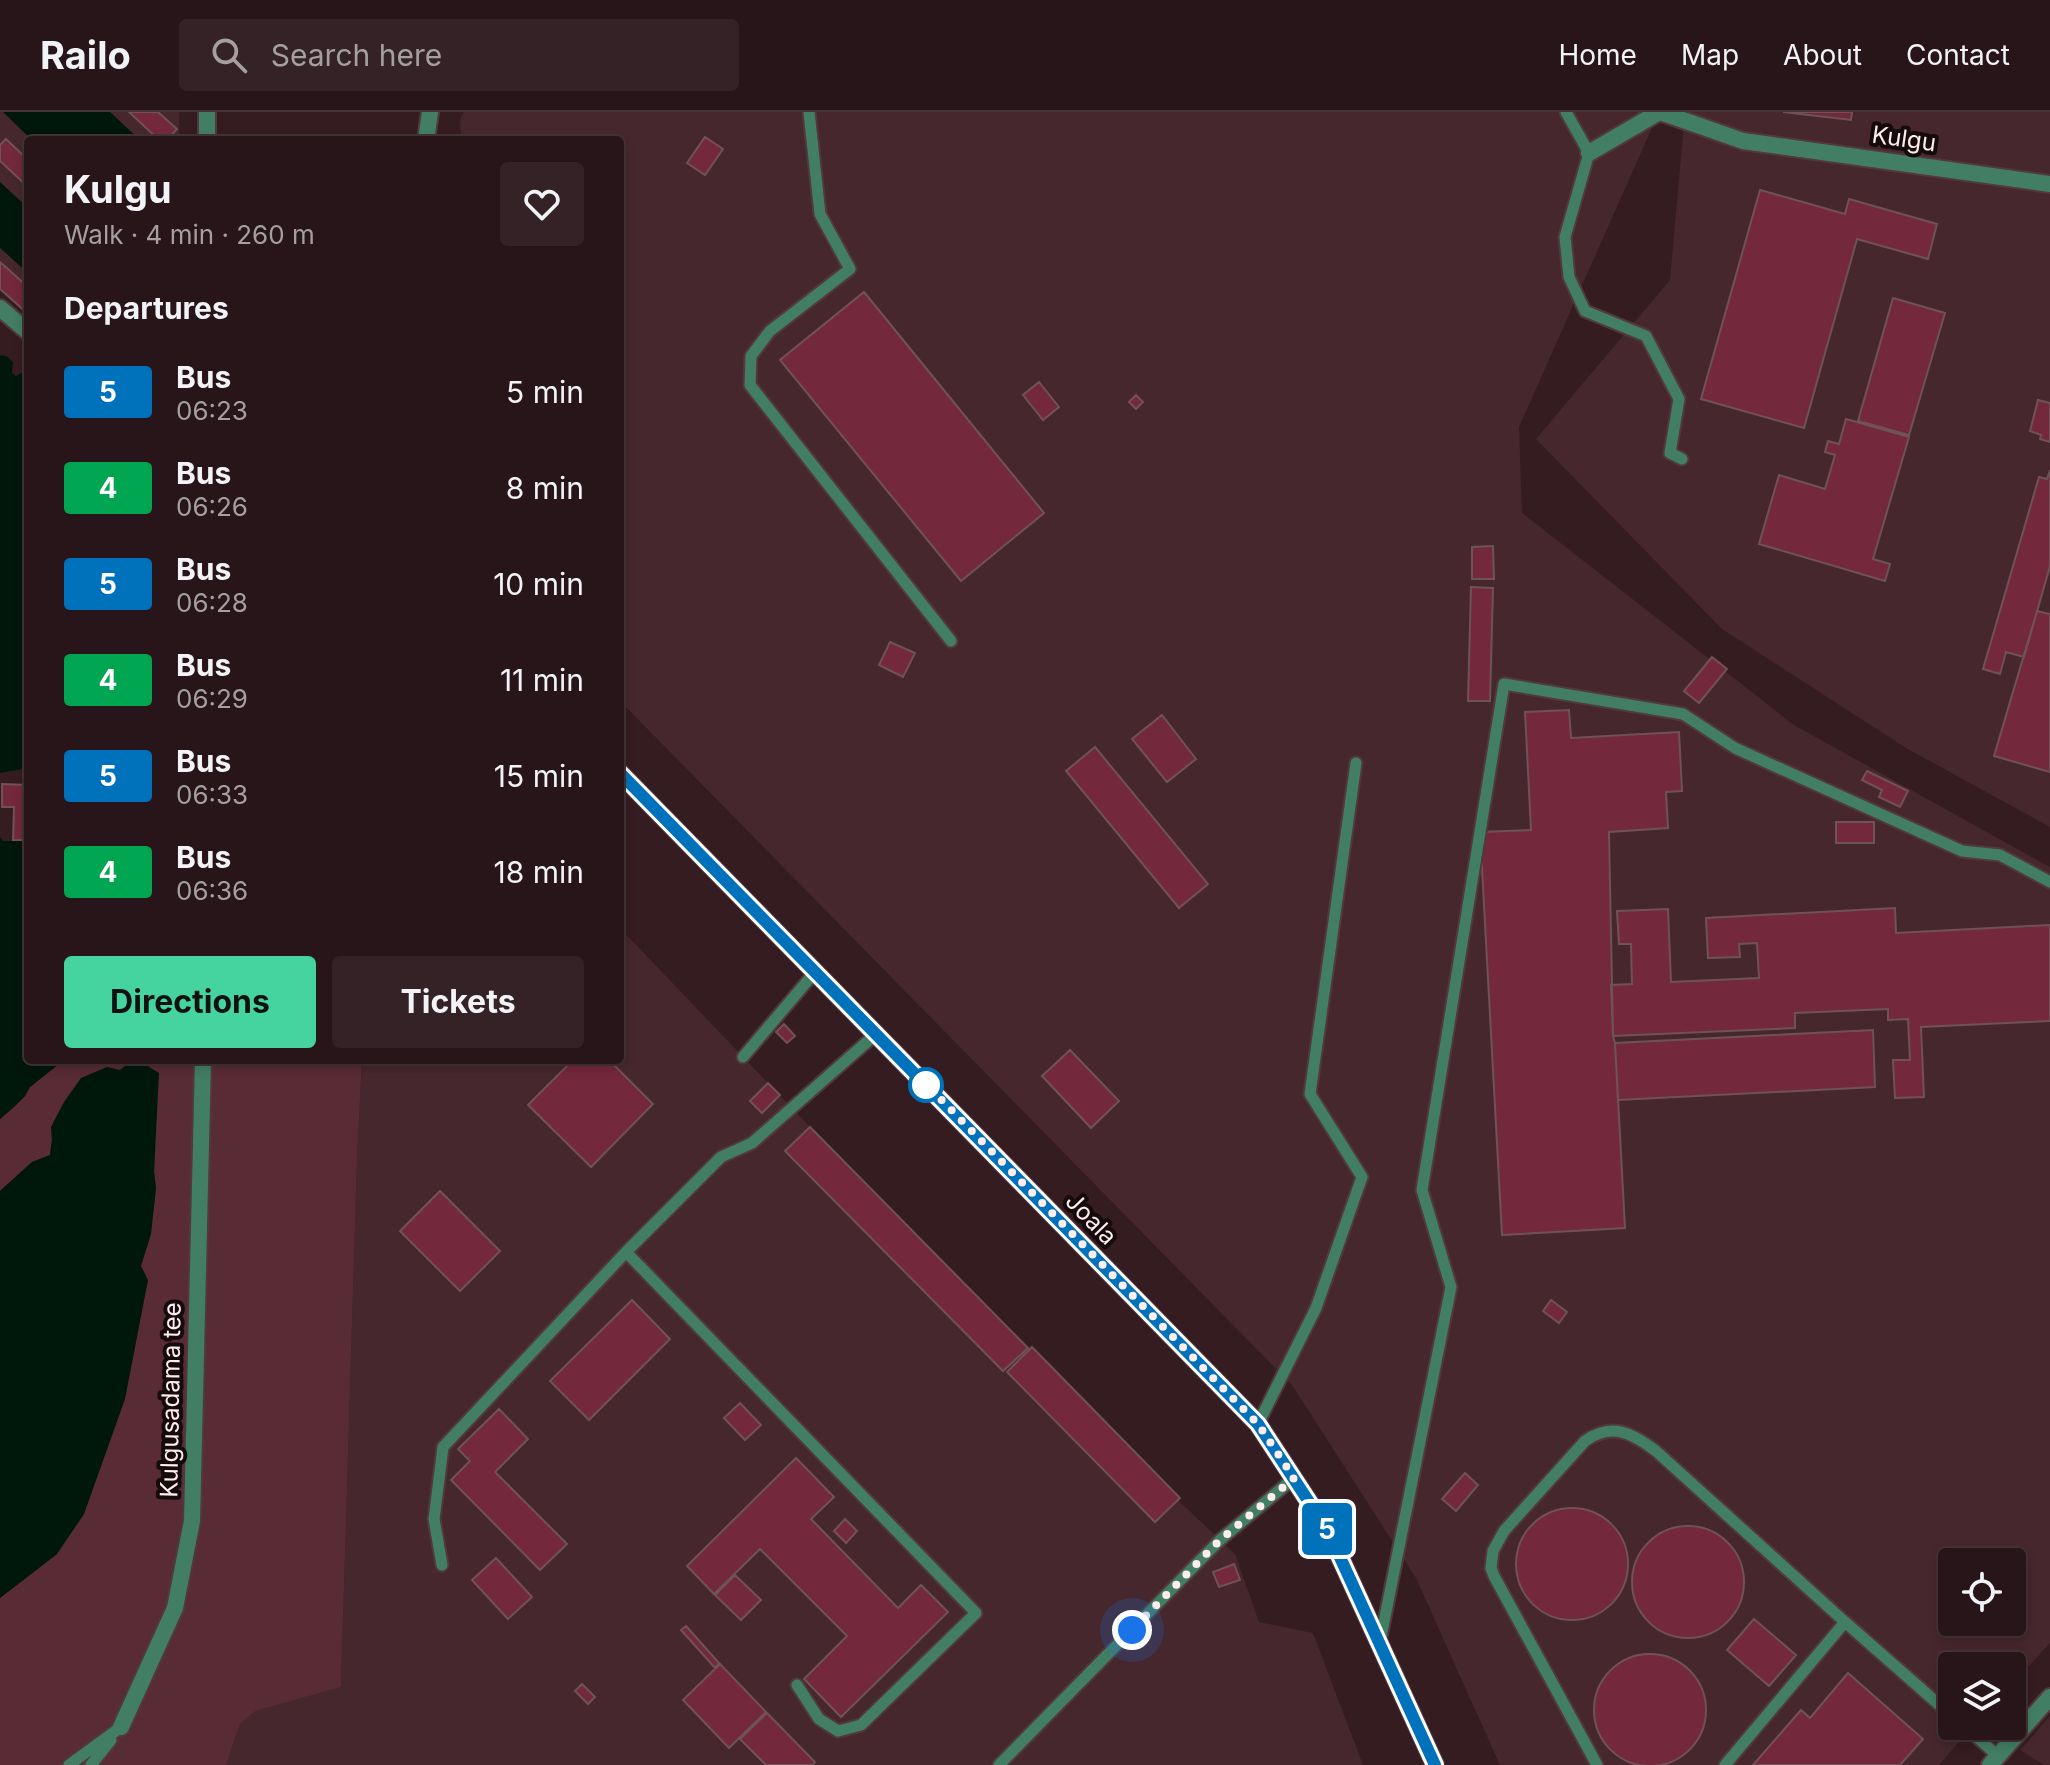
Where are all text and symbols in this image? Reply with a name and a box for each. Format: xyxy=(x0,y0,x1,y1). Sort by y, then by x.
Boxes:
search box xyxy=(179,19,739,91)
text: Railo xyxy=(40,32,131,78)
icon: search xyxy=(207,33,251,77)
text: Search here xyxy=(271,37,442,73)
text: Home xyxy=(1558,38,1637,72)
text: Map xyxy=(1681,38,1739,72)
text: About xyxy=(1783,38,1862,72)
text: Contact xyxy=(1906,38,2010,72)
street label: Kulgu xyxy=(1870,120,1938,157)
button: heart xyxy=(500,162,584,246)
text: Kulgu xyxy=(64,166,172,212)
text: Walk · 4 min · 260 m xyxy=(64,219,315,250)
text: Departures xyxy=(64,290,229,326)
text: Bus xyxy=(176,359,231,395)
text: 5 min xyxy=(506,374,584,410)
text: 5 xyxy=(99,375,117,409)
text: 06:23 xyxy=(176,395,248,426)
text: Bus xyxy=(176,455,231,491)
text: 8 min xyxy=(506,470,584,506)
text: 4 xyxy=(99,471,117,505)
text: 06:26 xyxy=(176,491,248,522)
text: Bus xyxy=(176,551,231,587)
text: 10 min xyxy=(493,566,584,602)
text: 5 xyxy=(99,567,117,601)
text: 06:28 xyxy=(176,587,248,618)
text: Bus xyxy=(176,647,231,683)
text: 11 min xyxy=(500,662,584,698)
text: 4 xyxy=(99,663,117,697)
text: 06:29 xyxy=(176,683,248,714)
text: Bus xyxy=(176,743,231,779)
text: 15 min xyxy=(494,758,584,794)
text: 5 xyxy=(99,759,117,793)
text: 06:33 xyxy=(176,779,248,810)
text: Bus xyxy=(176,839,231,875)
text: 18 min xyxy=(494,854,584,890)
text: 4 xyxy=(99,855,117,889)
text: 06:36 xyxy=(176,875,248,906)
button: Directions xyxy=(64,956,316,1048)
button: Tickets xyxy=(332,956,584,1048)
unlabelled marker xyxy=(909,1068,943,1102)
street label: Joala xyxy=(1060,1187,1123,1251)
street label: Kulgusadama tee xyxy=(154,1302,187,1498)
line badge: 5 xyxy=(1301,1503,1353,1555)
text: 5 xyxy=(1318,1512,1336,1546)
map controls xyxy=(1938,1548,2026,1740)
button: locate xyxy=(1938,1548,2026,1636)
your location xyxy=(1112,1610,1152,1650)
button: layers xyxy=(1938,1652,2026,1740)

